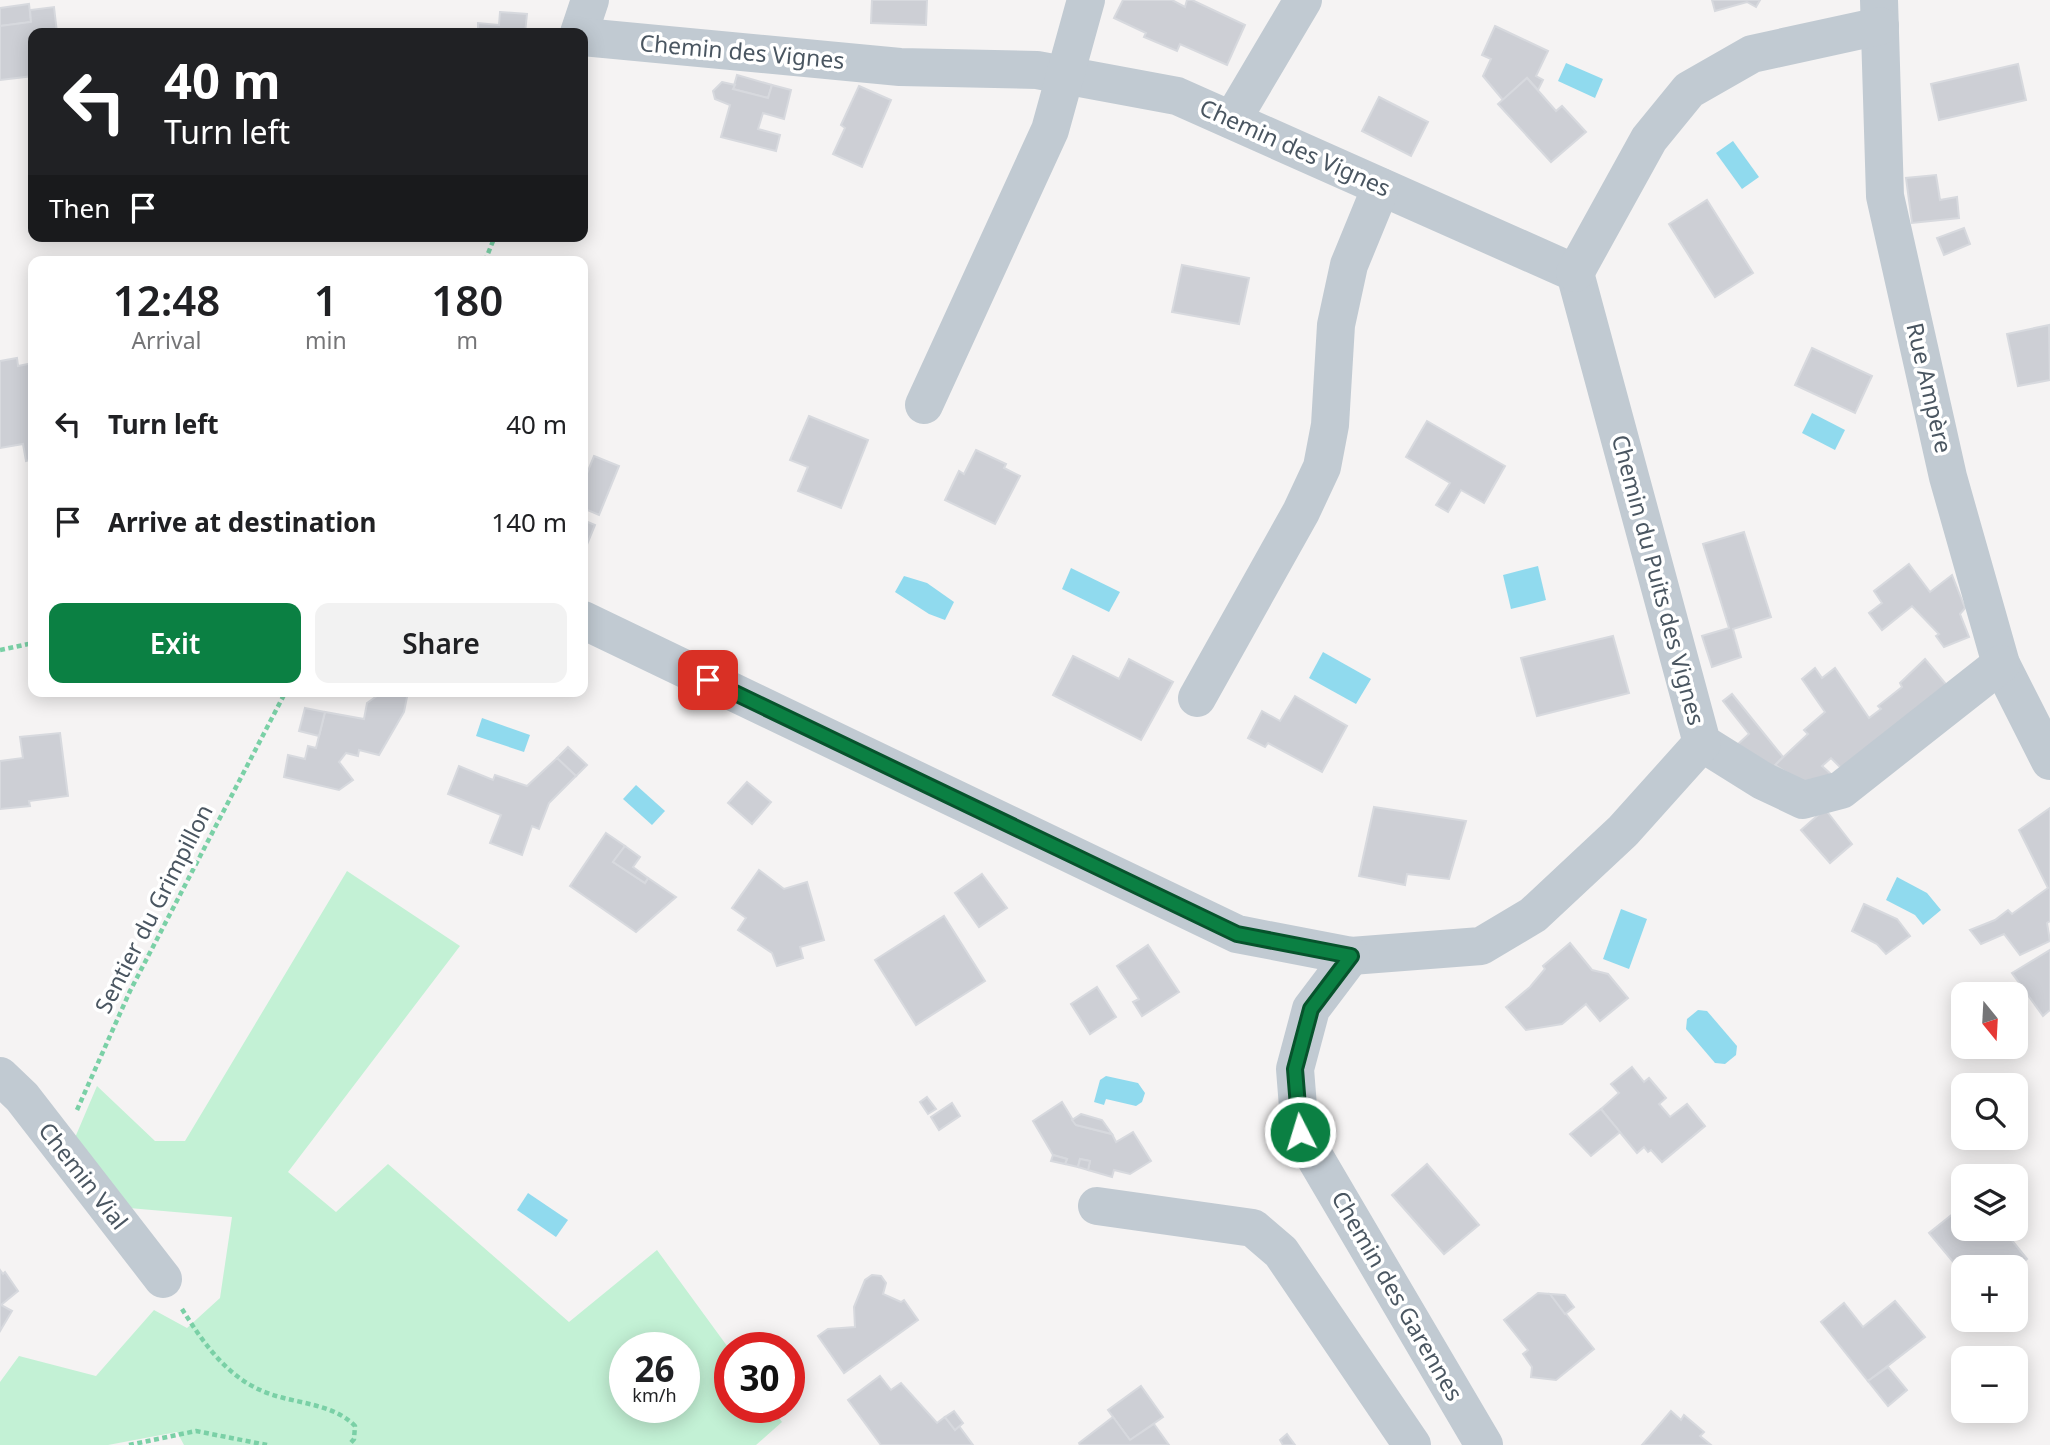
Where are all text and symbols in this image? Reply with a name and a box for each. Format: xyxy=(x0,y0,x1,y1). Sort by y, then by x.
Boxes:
street label: Chemin des Vignes xyxy=(638,26,846,76)
text: 40 m xyxy=(164,47,281,113)
icon: left xyxy=(49,56,140,147)
street label: Chemin des Vignes xyxy=(1195,91,1396,204)
text: Turn left xyxy=(164,110,290,153)
icon: arrive xyxy=(124,189,162,227)
text: Then xyxy=(49,190,110,226)
text: 12:48 xyxy=(113,271,220,328)
text: 1 xyxy=(314,271,338,328)
text: 180 xyxy=(431,271,503,328)
street label: Rue Ampère xyxy=(1899,319,1961,456)
text: Arrival xyxy=(131,324,202,356)
text: min xyxy=(305,324,347,356)
text: m xyxy=(457,324,478,356)
icon: left xyxy=(49,405,87,443)
text: Turn left xyxy=(108,406,219,442)
text: 40 m xyxy=(506,406,567,442)
street label: Chemin du Puits des Vignes xyxy=(1605,431,1713,728)
icon: arrive xyxy=(49,503,87,541)
text: Arrive at destination xyxy=(108,504,377,540)
text: 140 m xyxy=(491,504,567,540)
button: Exit xyxy=(49,603,301,683)
button: Share xyxy=(315,603,567,683)
pin xyxy=(678,650,738,710)
icon: arrive xyxy=(689,661,727,699)
street label: Sentier du Grimpillon xyxy=(87,799,220,1019)
north arrow xyxy=(1951,982,2028,1059)
map controls xyxy=(1951,982,2028,1423)
button: search xyxy=(1951,1073,2028,1150)
position arrow xyxy=(1263,1095,1337,1169)
street label: Chemin Vial xyxy=(32,1115,136,1236)
button: layers xyxy=(1951,1164,2028,1241)
street label: Chemin des Garennes xyxy=(1325,1185,1471,1406)
button: + xyxy=(1951,1255,2028,1332)
speed limit sign: 30 xyxy=(714,1332,805,1423)
text: 26 xyxy=(634,1345,675,1392)
button: − xyxy=(1951,1346,2028,1423)
text: km/h xyxy=(632,1383,677,1407)

